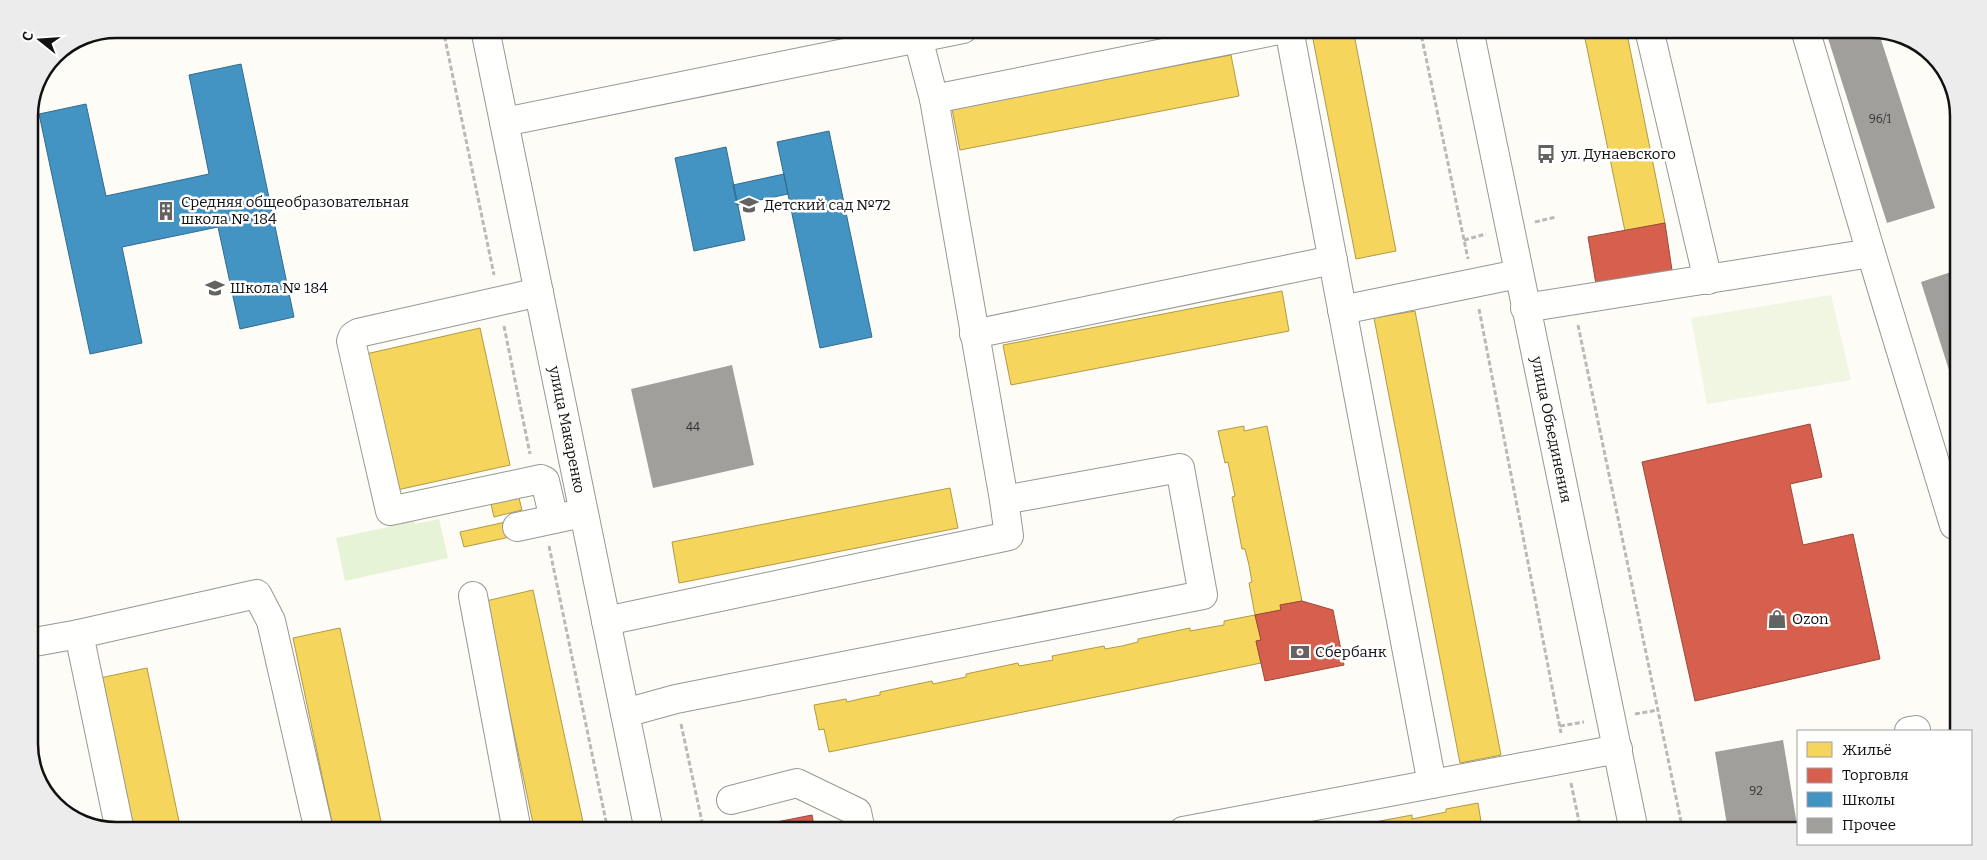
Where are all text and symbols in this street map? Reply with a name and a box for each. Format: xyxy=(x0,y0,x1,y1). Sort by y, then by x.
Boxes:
north arrow xyxy=(15,15,65,65)
text: С xyxy=(19,29,38,43)
house number: 96/1 xyxy=(1869,112,1891,126)
bus stop icon: ул. Дунаевского xyxy=(1535,143,1557,165)
place label: ул. Дунаевского xyxy=(1560,145,1676,163)
place label: Средняя общеобразовательная школа № 184 xyxy=(181,193,409,228)
school or university icon: Детский сад №72 xyxy=(738,194,760,216)
place label: Детский сад №72 xyxy=(764,196,891,214)
building icon: Средняя общеобразовательная школа № 184 xyxy=(155,200,177,222)
school or university icon: Школа № 184 xyxy=(204,277,226,299)
place label: Школа № 184 xyxy=(230,279,328,297)
street label: улица Объединения xyxy=(1527,354,1575,504)
street label: улица Макаренко xyxy=(545,364,589,495)
house number: 44 xyxy=(686,420,700,434)
shop icon: Ozon xyxy=(1766,608,1788,630)
place label: Ozon xyxy=(1792,610,1829,628)
bank icon: Сбербанк xyxy=(1289,641,1311,663)
place label: Сбербанк xyxy=(1315,643,1387,661)
legend xyxy=(1797,730,1972,845)
text: Жильё xyxy=(1842,741,1892,759)
text: Торговля xyxy=(1842,766,1909,784)
house number: 92 xyxy=(1749,784,1763,798)
text: Школы xyxy=(1842,791,1895,809)
text: Прочее xyxy=(1842,816,1896,834)

